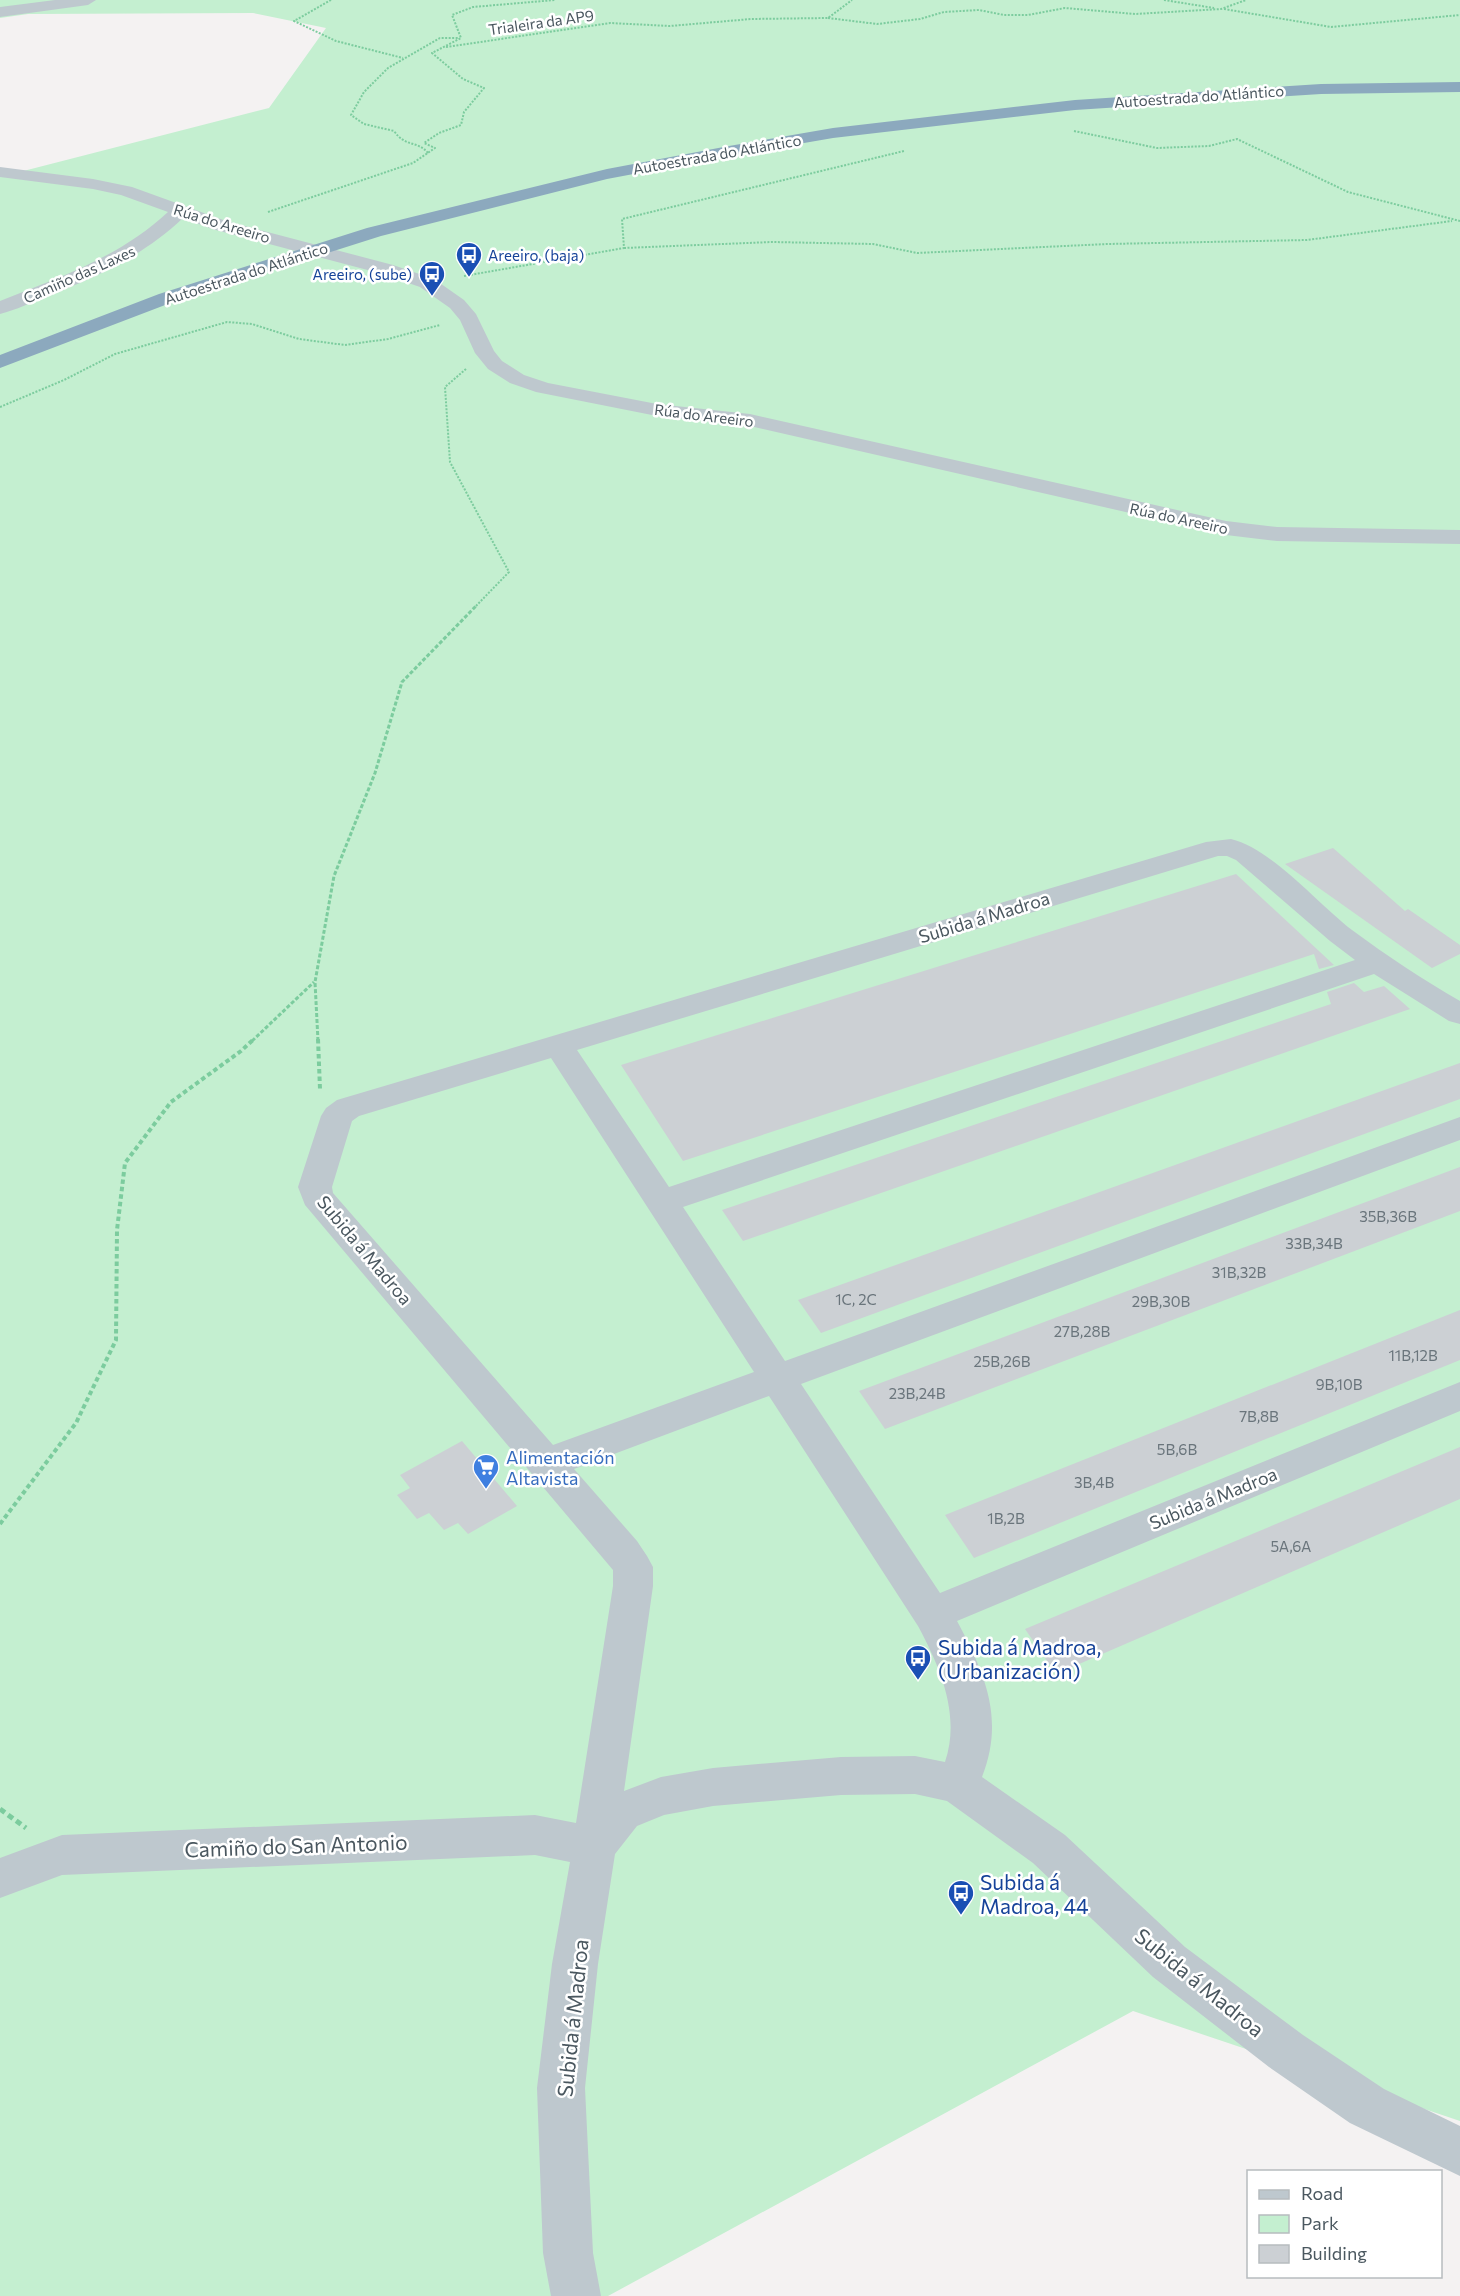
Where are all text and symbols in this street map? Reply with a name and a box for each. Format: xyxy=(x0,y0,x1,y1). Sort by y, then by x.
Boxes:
street label: Trialeira da AP9 xyxy=(487,6,595,38)
street label: Autoestrada do Atlántico xyxy=(1113,81,1285,111)
street label: Autoestrada do Atlántico xyxy=(631,130,803,178)
street label: Rúa do Areeiro xyxy=(172,200,272,246)
street label: Autoestrada do Atlántico xyxy=(162,238,330,308)
bus stop icon: Areeiro, (baja) xyxy=(454,240,484,278)
street label: Camiño das Laxes xyxy=(20,241,138,307)
place label: Areeiro, (baja) xyxy=(488,246,584,264)
bus stop icon: Areeiro, (sube) xyxy=(417,259,447,297)
place label: Areeiro, (sube) xyxy=(313,265,412,283)
street label: Rúa do Areeiro xyxy=(653,400,755,430)
street label: Rúa do Areeiro xyxy=(1128,499,1230,537)
street label: Subida á Madroa xyxy=(916,887,1052,947)
street label: Subida á Madroa xyxy=(313,1191,417,1309)
house number: 35B,36B xyxy=(1359,1207,1417,1225)
house number: 33B,34B xyxy=(1285,1234,1343,1252)
house number: 31B,32B xyxy=(1212,1263,1267,1281)
house number: 1C, 2C xyxy=(835,1290,877,1308)
house number: 29B,30B xyxy=(1132,1292,1191,1310)
house number: 27B,28B xyxy=(1054,1322,1111,1340)
house number: 11B,12B xyxy=(1388,1346,1438,1364)
house number: 25B,26B xyxy=(973,1352,1031,1370)
house number: 9B,10B xyxy=(1316,1375,1363,1393)
house number: 23B,24B xyxy=(889,1384,946,1402)
house number: 7B,8B xyxy=(1239,1407,1279,1425)
house number: 5B,6B xyxy=(1157,1440,1197,1458)
place label: Alimentación Altavista xyxy=(506,1446,615,1489)
supermarket icon: Alimentación Altavista xyxy=(471,1452,501,1490)
street label: Subida á Madroa xyxy=(1146,1462,1280,1534)
house number: 3B,4B xyxy=(1074,1473,1114,1491)
house number: 1B,2B xyxy=(987,1509,1025,1527)
house number: 5A,6A xyxy=(1271,1537,1311,1555)
place label: Subida á Madroa, (Urbanización) xyxy=(938,1634,1101,1683)
bus stop icon: Subida á Madroa, (Urbanización) xyxy=(903,1643,933,1681)
street label: Camiño do San Antonio xyxy=(184,1829,408,1861)
place label: Subida á Madroa, 44 xyxy=(980,1869,1089,1918)
bus stop icon: Subida á Madroa, 44 xyxy=(946,1878,976,1916)
street label: Subida á Madroa xyxy=(1131,1922,1269,2042)
street label: Subida á Madroa xyxy=(551,1938,593,2098)
legend xyxy=(1247,2170,1442,2278)
text: Road xyxy=(1301,2182,1343,2204)
text: Park xyxy=(1301,2212,1339,2234)
text: Building xyxy=(1301,2242,1367,2264)

